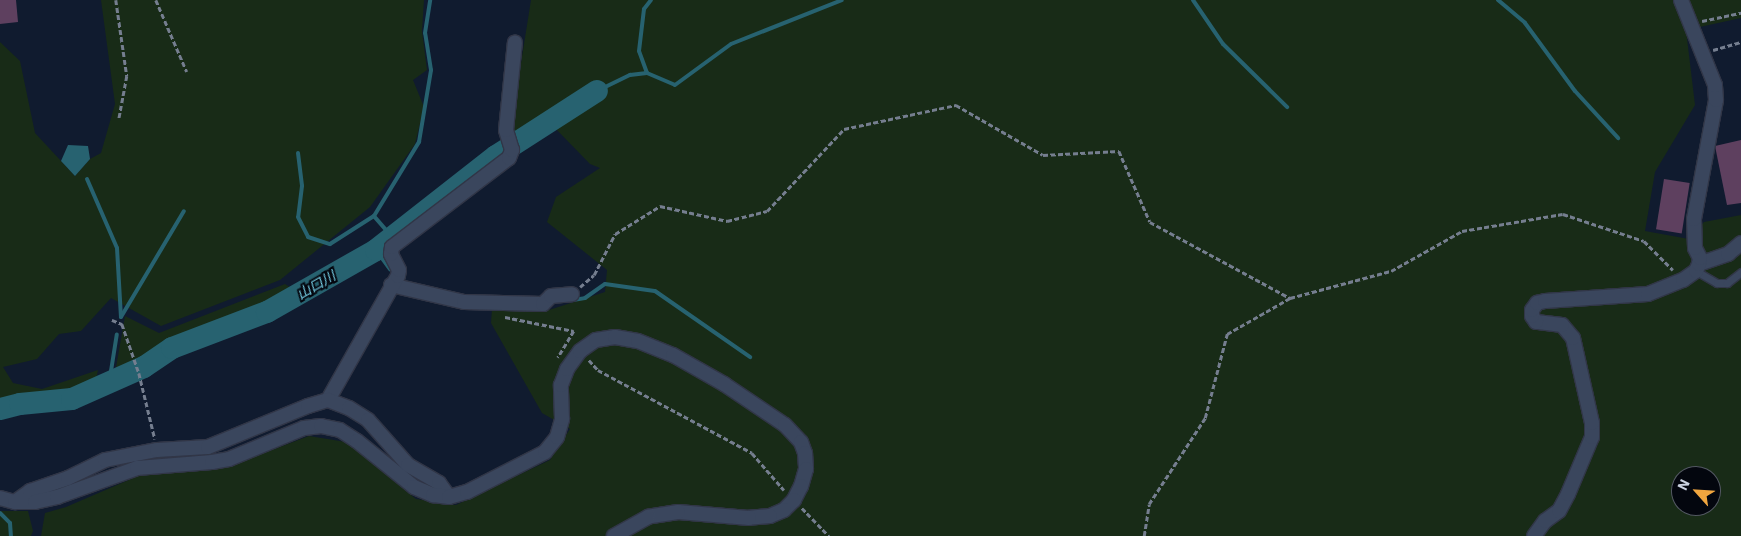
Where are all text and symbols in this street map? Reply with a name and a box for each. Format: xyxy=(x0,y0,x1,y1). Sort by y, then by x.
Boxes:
water label: 山口川 xyxy=(294,267,338,303)
north arrow xyxy=(1671,466,1721,516)
text: N xyxy=(1673,476,1694,493)

